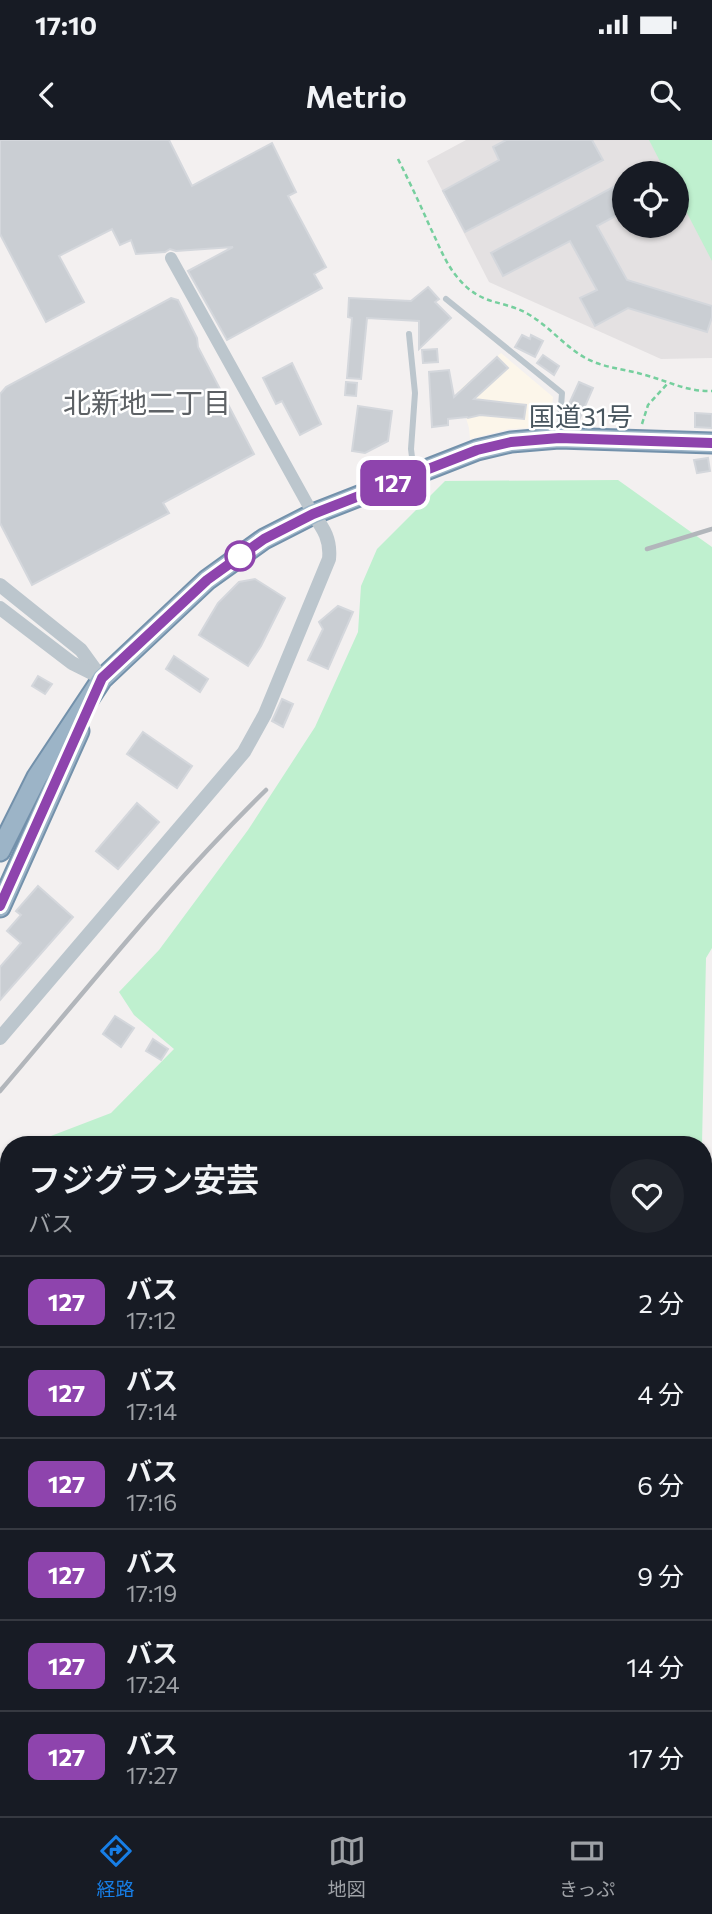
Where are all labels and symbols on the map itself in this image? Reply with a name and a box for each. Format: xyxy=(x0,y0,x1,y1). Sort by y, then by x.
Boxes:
district label: 北新地二丁目 xyxy=(63,385,231,419)
street label: 国道31号 xyxy=(529,400,633,431)
line badge: 127 xyxy=(353,460,433,506)
unlabelled marker xyxy=(225,541,255,571)

